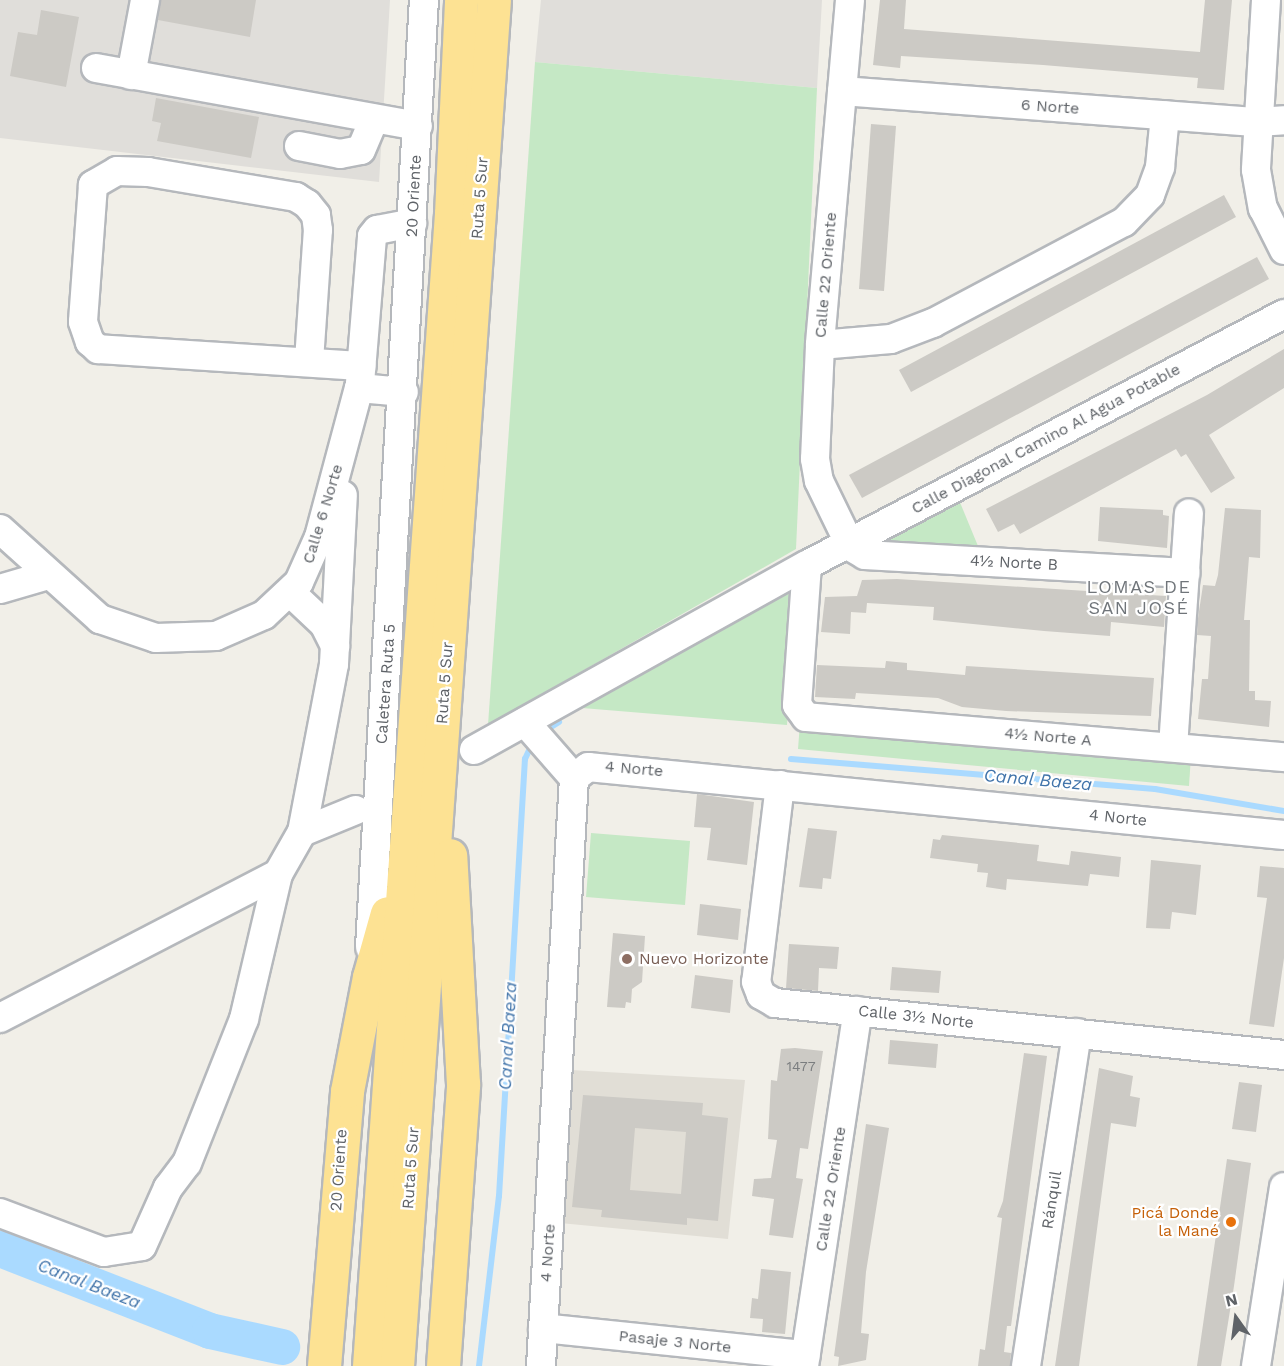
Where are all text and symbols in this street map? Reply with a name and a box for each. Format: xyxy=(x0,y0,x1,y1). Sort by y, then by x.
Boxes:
street label: 6 Norte xyxy=(1020,95,1080,119)
street label: 20 Oriente xyxy=(402,154,426,238)
street label: Ruta 5 Sur xyxy=(468,156,492,240)
street label: Calle 22 Oriente xyxy=(811,211,841,339)
street label: Calle Diagonal Camino Al Agua Potable xyxy=(907,359,1185,519)
street label: Calle 6 Norte xyxy=(299,462,347,566)
street label: 4½ Norte B xyxy=(970,551,1058,575)
district label: LOMAS DE SAN JOSÉ xyxy=(1086,577,1192,620)
street label: Caletera Ruta 5 xyxy=(372,623,400,745)
street label: Ruta 5 Sur xyxy=(433,641,457,725)
street label: 4½ Norte A xyxy=(1003,724,1093,750)
street label: 4 Norte xyxy=(604,757,664,781)
water label: Canal Baeza xyxy=(983,764,1093,796)
street label: 4 Norte xyxy=(1088,805,1148,831)
place label: Nuevo Horizonte xyxy=(639,949,769,969)
marker: Nuevo Horizonte xyxy=(620,952,634,966)
water label: Canal Baeza xyxy=(494,981,522,1091)
street label: Calle 3½ Norte xyxy=(857,1001,975,1033)
house number: 1477 xyxy=(786,1058,816,1074)
street label: Calle 22 Oriente xyxy=(812,1125,850,1253)
street label: Ruta 5 Sur xyxy=(399,1126,423,1210)
street label: 20 Oriente xyxy=(327,1128,351,1212)
street label: Ránquil xyxy=(1038,1170,1066,1230)
place label: Picá Donde la Mané xyxy=(1131,1203,1219,1241)
marker: Picá Donde la Mané xyxy=(1224,1215,1238,1229)
street label: 4 Norte xyxy=(536,1223,560,1283)
water label: Canal Baeza xyxy=(34,1254,144,1314)
north arrow xyxy=(1206,1288,1266,1348)
text: N xyxy=(1223,1289,1240,1311)
street label: Pasaje 3 Norte xyxy=(618,1327,732,1357)

